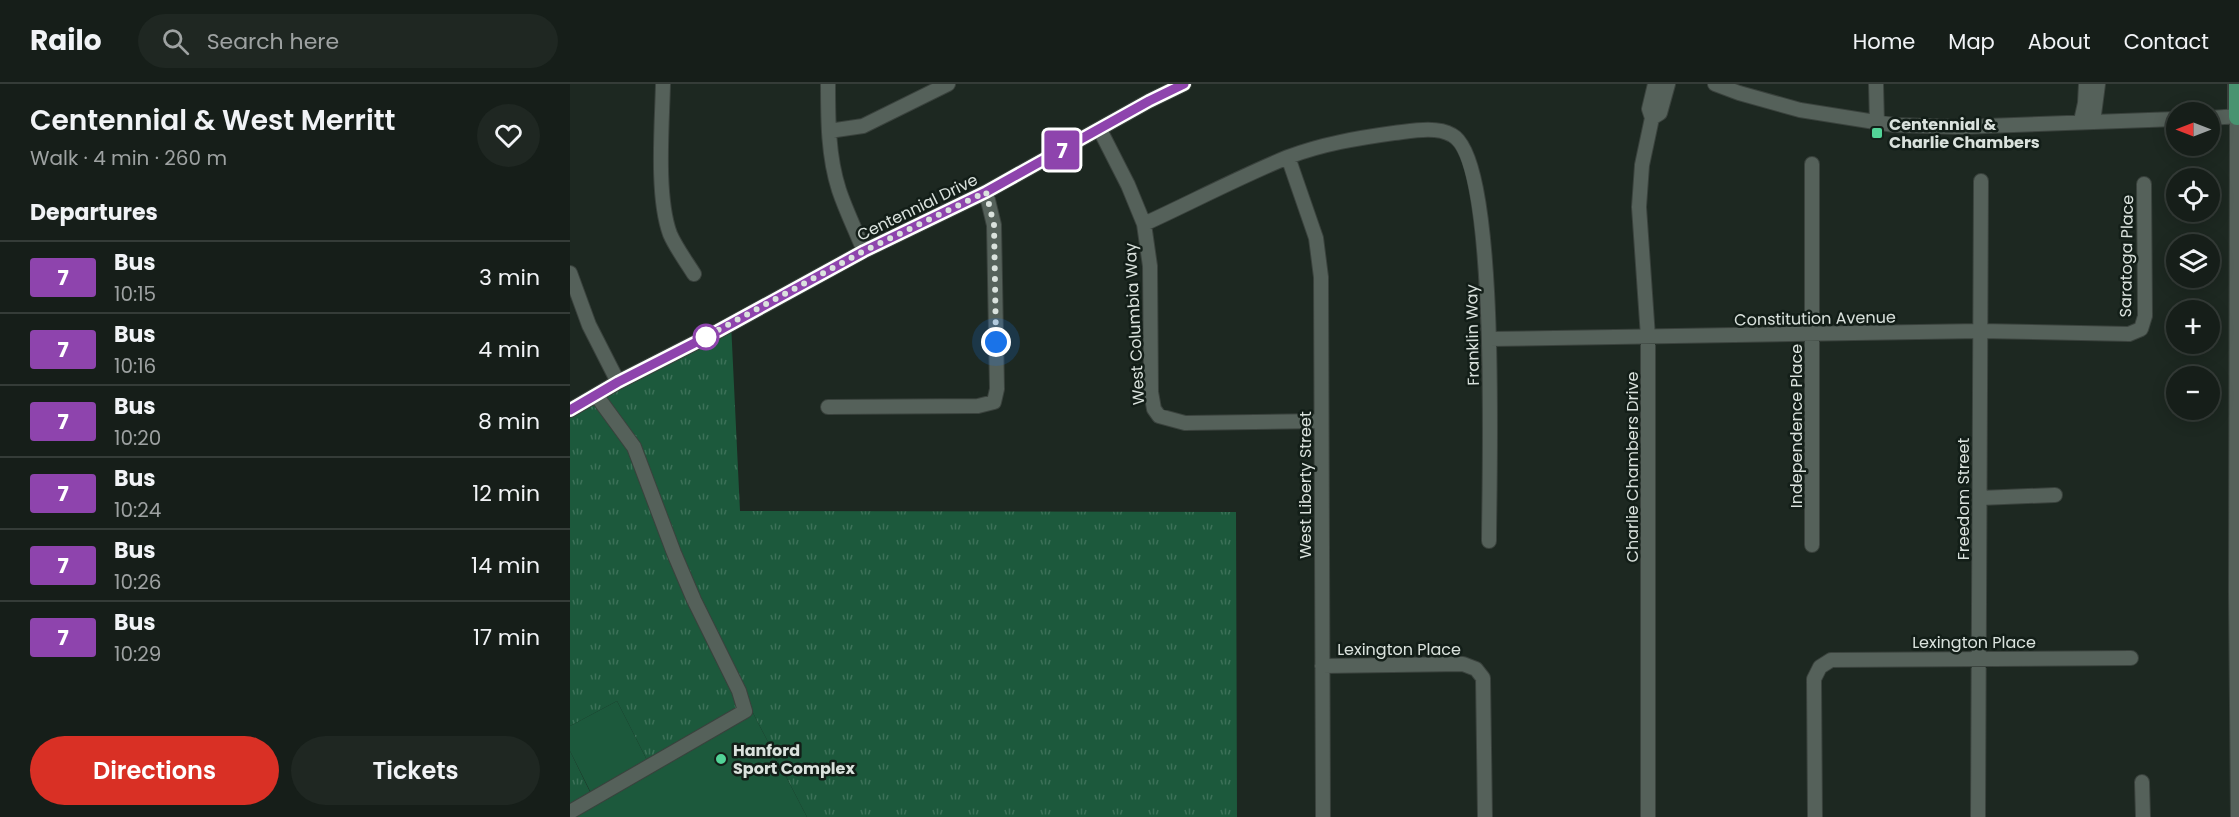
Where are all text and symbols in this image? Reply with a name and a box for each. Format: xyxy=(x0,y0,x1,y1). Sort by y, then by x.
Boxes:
search box xyxy=(138,14,558,68)
text: Railo xyxy=(30,21,102,60)
icon: search xyxy=(159,25,192,58)
text: Search here xyxy=(207,26,339,57)
text: Home xyxy=(1853,27,1915,56)
text: Map xyxy=(1948,27,1995,56)
text: About xyxy=(2028,27,2091,56)
text: Contact xyxy=(2124,27,2209,56)
text: Centennial & West Merritt xyxy=(30,101,395,140)
north arrow xyxy=(2166,102,2220,156)
map controls xyxy=(2166,102,2220,420)
button: heart xyxy=(477,104,540,167)
place label: Centennial & Charlie Chambers xyxy=(1889,113,2040,154)
marker: Centennial & Charlie Chambers xyxy=(1870,126,1884,140)
line badge: 7 xyxy=(1042,130,1082,170)
text: 7 xyxy=(1056,136,1068,165)
text: Walk · 4 min · 260 m xyxy=(30,144,227,172)
street label: Centennial Drive xyxy=(853,168,982,247)
button: locate xyxy=(2166,168,2220,222)
street label: Saratoga Place xyxy=(2114,194,2139,318)
text: Departures xyxy=(30,197,158,228)
button: layers xyxy=(2166,234,2220,288)
street label: West Columbia Way xyxy=(1119,242,1150,406)
text: Bus xyxy=(114,247,156,278)
text: 3 min xyxy=(479,262,540,293)
text: 7 xyxy=(57,263,69,292)
text: 10:15 xyxy=(114,280,156,308)
street label: Franklin Way xyxy=(1460,284,1485,386)
button: + xyxy=(2166,300,2220,354)
street label: Constitution Avenue xyxy=(1734,306,1896,331)
text: Bus xyxy=(114,319,156,350)
unlabelled marker xyxy=(693,324,719,350)
your location xyxy=(981,327,1011,357)
text: 4 min xyxy=(478,334,540,365)
text: 7 xyxy=(57,335,69,364)
street label: Independence Place xyxy=(1785,344,1808,508)
text: 10:16 xyxy=(114,352,156,380)
button: − xyxy=(2166,366,2220,420)
street label: Charlie Chambers Drive xyxy=(1621,372,1644,562)
text: Bus xyxy=(114,391,156,422)
text: 8 min xyxy=(478,406,540,437)
text: 7 xyxy=(57,407,69,436)
street label: West Liberty Street xyxy=(1294,411,1317,559)
text: 10:20 xyxy=(114,424,161,452)
street label: Freedom Street xyxy=(1952,438,1975,560)
text: Bus xyxy=(114,463,156,494)
text: 12 min xyxy=(472,478,540,509)
text: 7 xyxy=(57,479,69,508)
text: 10:24 xyxy=(114,496,161,524)
text: Bus xyxy=(114,535,156,566)
text: 14 min xyxy=(471,550,540,581)
text: 7 xyxy=(57,551,69,580)
text: 10:26 xyxy=(114,568,161,596)
text: Bus xyxy=(114,607,156,638)
text: 17 min xyxy=(473,622,540,653)
text: 7 xyxy=(57,623,69,652)
street label: Lexington Place xyxy=(1912,631,2036,654)
street label: Lexington Place xyxy=(1337,638,1461,661)
text: 10:29 xyxy=(114,640,161,668)
button: Directions xyxy=(30,736,279,805)
button: Tickets xyxy=(291,736,540,805)
place label: Hanford Sport Complex xyxy=(733,739,855,780)
marker: Hanford Sport Complex xyxy=(714,752,728,766)

